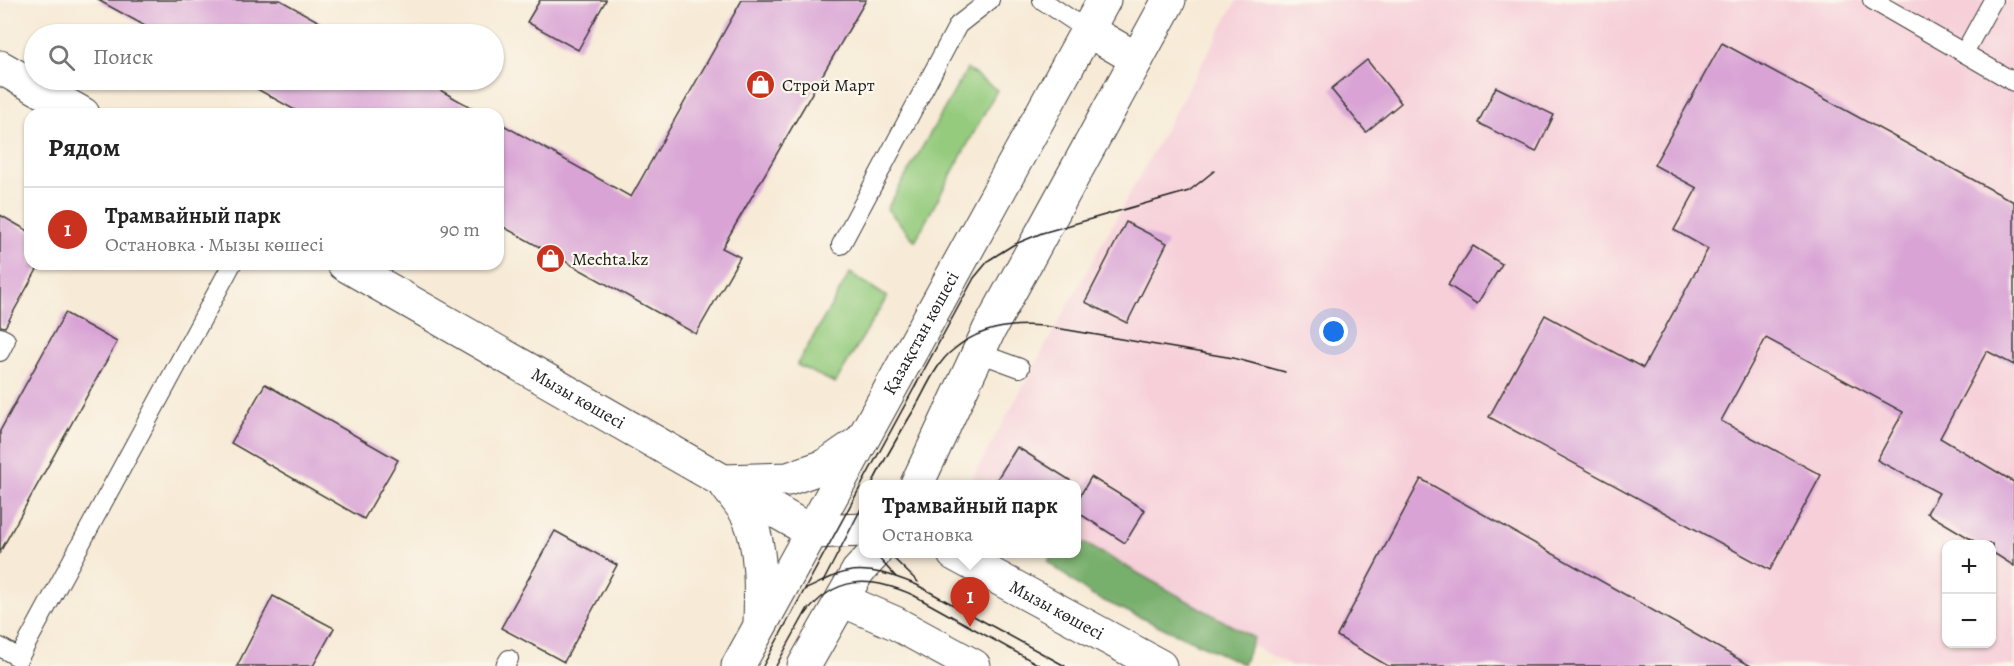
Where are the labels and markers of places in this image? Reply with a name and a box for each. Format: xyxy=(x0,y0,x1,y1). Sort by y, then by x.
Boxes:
shop icon: Строй Март xyxy=(745,69,777,101)
place label: Строй Март xyxy=(782,73,875,97)
shop icon: Mechta.kz xyxy=(535,243,567,275)
place label: Mechta.kz xyxy=(572,247,649,271)
pin: 1 xyxy=(950,578,990,627)

